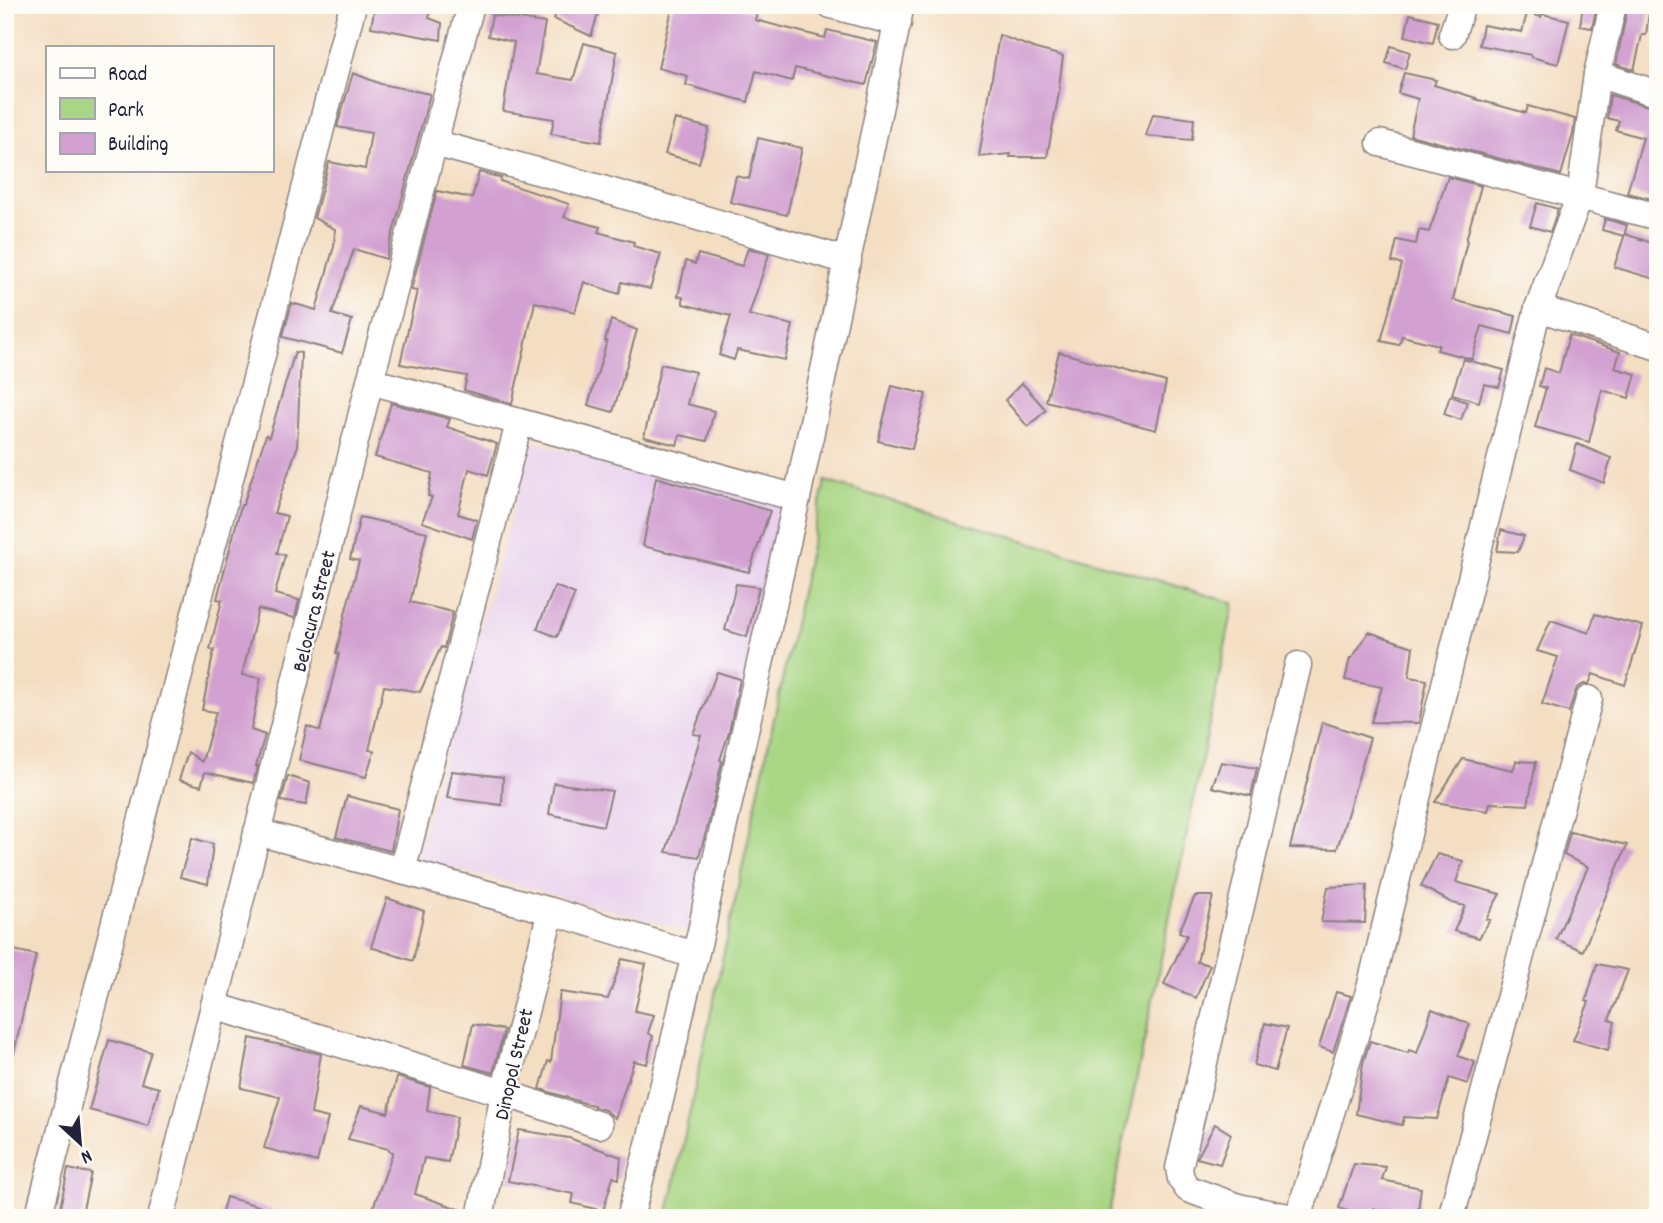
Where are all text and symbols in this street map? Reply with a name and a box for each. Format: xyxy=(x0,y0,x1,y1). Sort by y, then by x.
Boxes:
legend xyxy=(46,46,273,172)
text: Road xyxy=(108,61,147,91)
text: Park xyxy=(108,97,144,127)
text: Building xyxy=(108,131,168,161)
street label: Belocura Street xyxy=(286,547,346,676)
street label: Dinopol Street xyxy=(489,1006,543,1123)
north arrow xyxy=(46,1108,116,1178)
text: N xyxy=(76,1141,96,1169)

